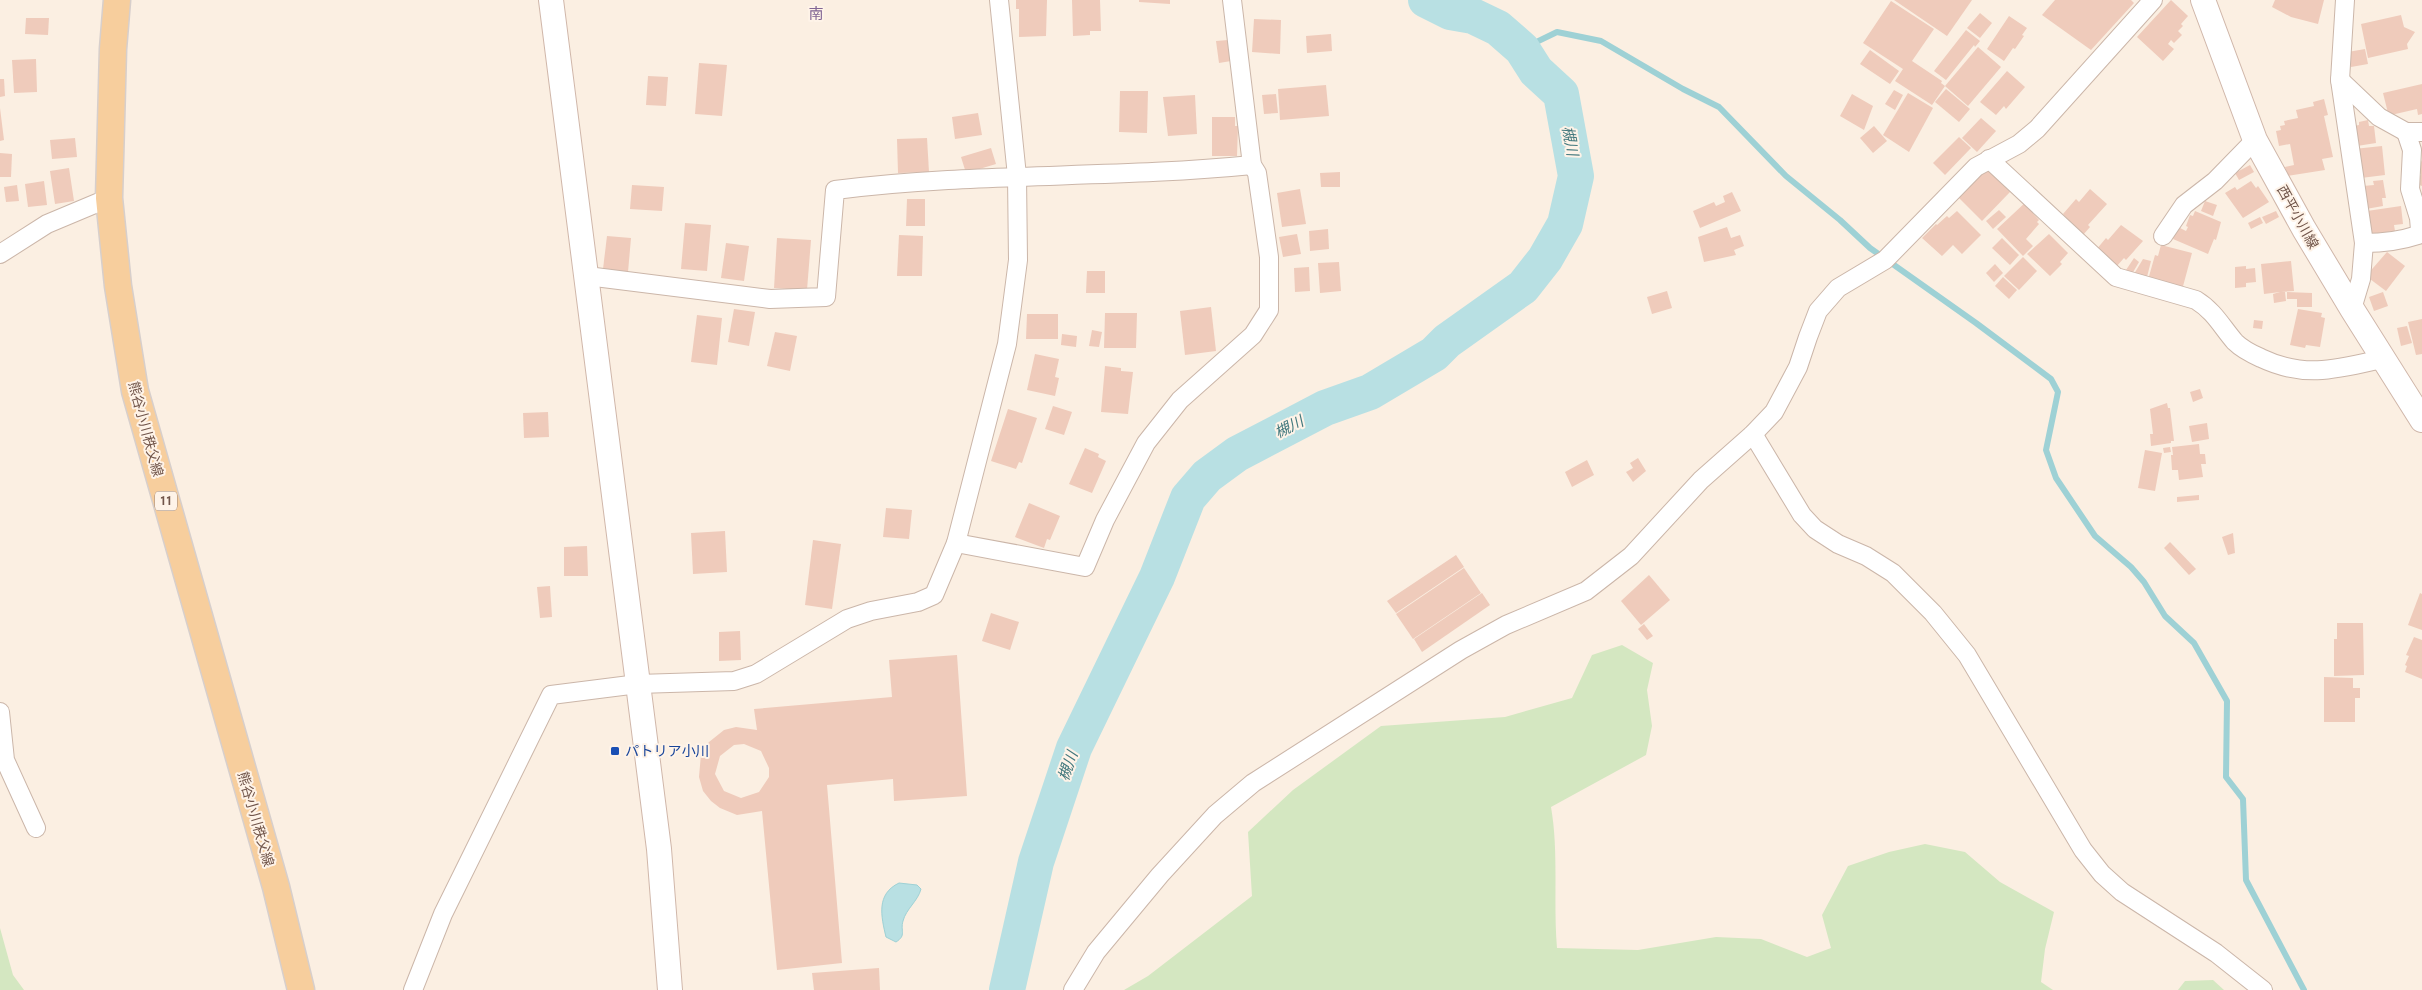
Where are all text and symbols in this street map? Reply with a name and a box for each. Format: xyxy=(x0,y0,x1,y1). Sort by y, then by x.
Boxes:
district label: 南 xyxy=(808,5,824,23)
water label: 槻川 xyxy=(1558,125,1582,159)
street label: 西平小川線 xyxy=(2274,183,2322,251)
street label: 熊谷小川秩父線 xyxy=(126,380,166,478)
water label: 槻川 xyxy=(1272,411,1308,442)
road number: 11 xyxy=(155,492,177,511)
place label: パトリア小川 xyxy=(625,743,709,759)
marker: パトリア小川 xyxy=(609,745,621,757)
water label: 槻川 xyxy=(1055,747,1082,783)
street label: 熊谷小川秩父線 xyxy=(235,770,277,868)

